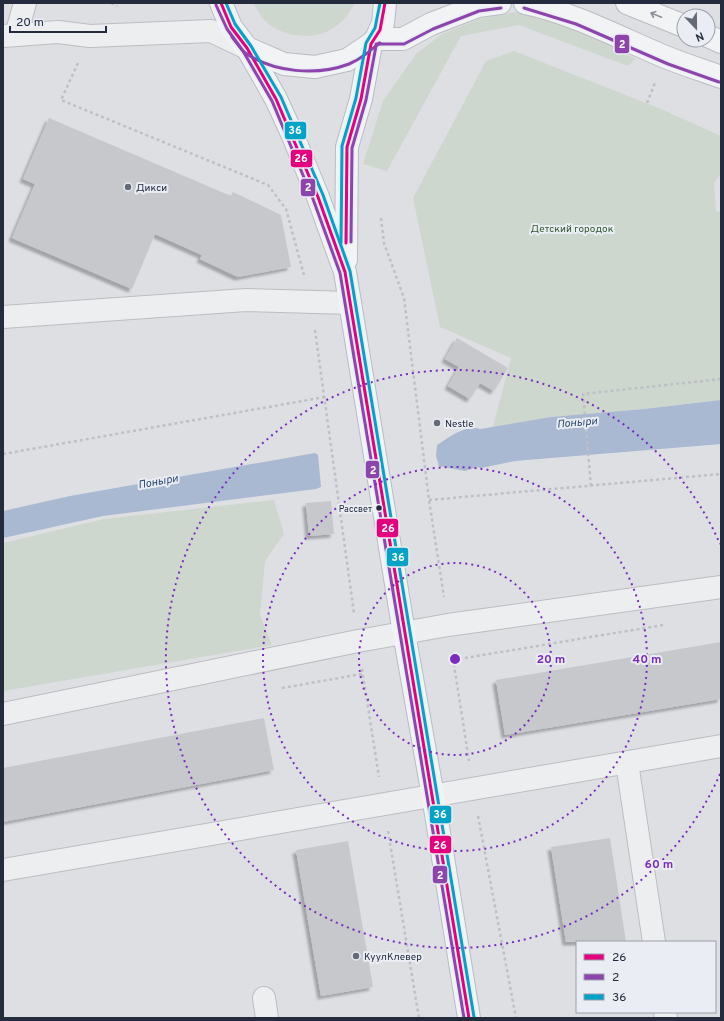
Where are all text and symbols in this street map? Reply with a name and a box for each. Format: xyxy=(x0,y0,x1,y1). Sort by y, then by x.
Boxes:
scale bar xyxy=(10,8,106,34)
north arrow xyxy=(676,8,716,48)
one-way arrow xyxy=(650,10,662,18)
text: 20 m xyxy=(16,15,44,31)
text: N xyxy=(693,28,706,44)
line badge: 2 xyxy=(614,34,630,54)
text: 2 xyxy=(619,38,625,52)
line badge: 36 xyxy=(284,121,307,140)
text: 36 xyxy=(288,124,302,138)
line badge: 26 xyxy=(290,149,313,168)
text: 26 xyxy=(294,152,308,166)
line badge: 2 xyxy=(300,178,316,197)
text: 2 xyxy=(305,181,311,195)
marker: Дикси xyxy=(123,182,133,192)
place label: Дикси xyxy=(136,182,167,195)
park label: Детский городок xyxy=(531,223,614,236)
water label: Поныри xyxy=(556,414,598,432)
marker: Nestle xyxy=(432,418,442,428)
place label: Nestle xyxy=(445,418,474,431)
line badge: 2 xyxy=(365,460,380,479)
text: 2 xyxy=(370,464,376,478)
water label: Поныри xyxy=(137,471,180,492)
marker: Рассвет xyxy=(374,503,384,513)
place label: Рассвет xyxy=(339,504,372,515)
line badge: 26 xyxy=(376,518,399,538)
text: 26 xyxy=(381,522,395,536)
line badge: 36 xyxy=(386,547,409,567)
text: 36 xyxy=(391,551,405,565)
centre of rings xyxy=(448,652,462,666)
text: 20 m xyxy=(537,652,565,668)
text: 40 m xyxy=(632,652,662,668)
line badge: 36 xyxy=(429,805,452,824)
text: 36 xyxy=(433,808,447,822)
line badge: 26 xyxy=(429,835,452,854)
text: 26 xyxy=(433,839,447,853)
text: 60 m xyxy=(645,857,673,873)
line badge: 2 xyxy=(432,865,448,884)
text: 2 xyxy=(437,869,443,883)
legend xyxy=(576,941,716,1013)
text: 26 xyxy=(612,950,627,966)
marker: КуулКлевер xyxy=(351,951,361,961)
place label: КуулКлевер xyxy=(364,951,422,964)
text: 2 xyxy=(612,970,619,986)
text: 36 xyxy=(612,990,626,1006)

